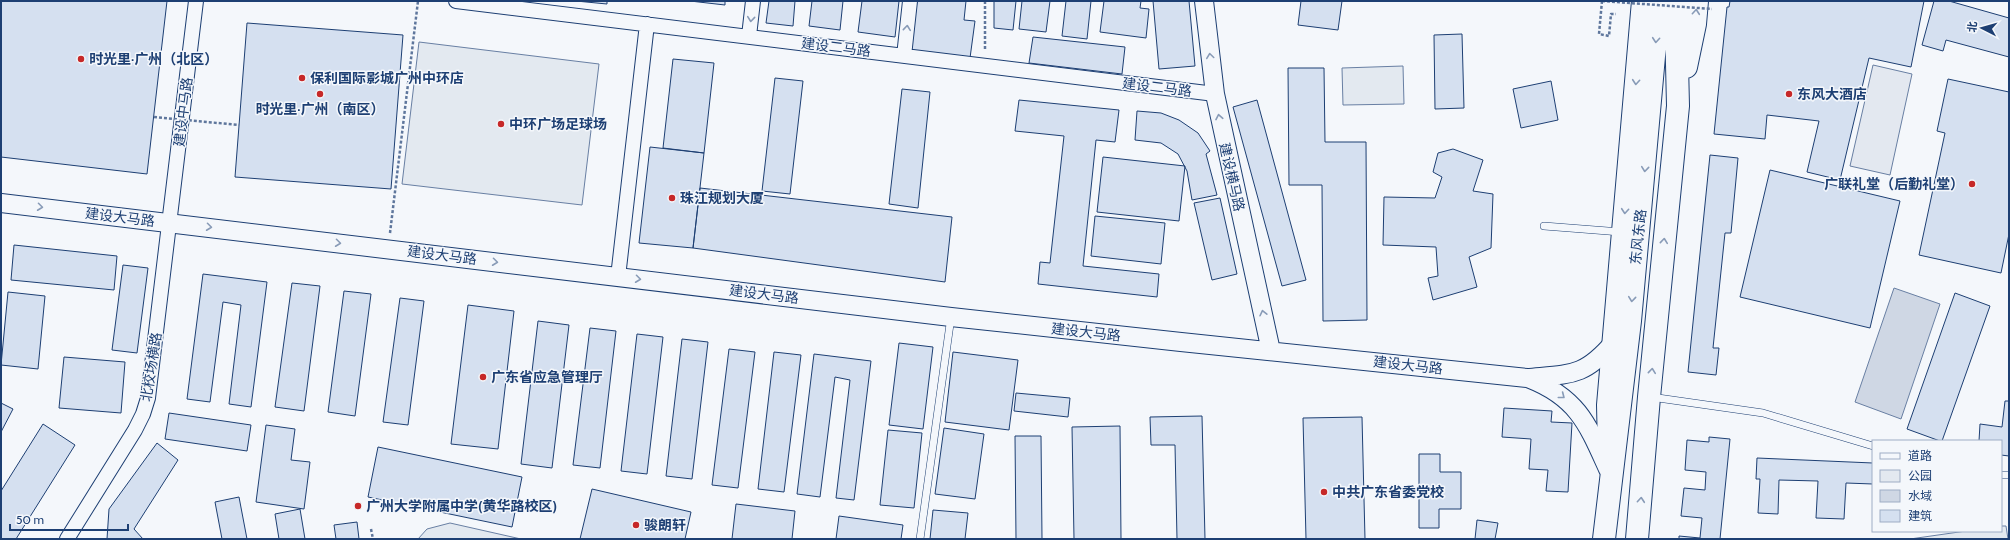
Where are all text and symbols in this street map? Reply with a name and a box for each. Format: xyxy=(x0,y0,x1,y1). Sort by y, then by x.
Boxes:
north arrow xyxy=(1962,8,2002,48)
one-way arrow xyxy=(1691,9,1700,15)
one-way arrow xyxy=(747,16,756,22)
text: 北 xyxy=(1965,21,1980,33)
one-way arrow xyxy=(902,25,911,31)
street label: 建设二马路 xyxy=(800,34,872,60)
one-way arrow xyxy=(1652,37,1661,43)
place label: 时光里·广州（北区） xyxy=(89,50,218,68)
one-way arrow xyxy=(1205,53,1214,59)
marker: 时光里·广州（北区） xyxy=(76,54,86,64)
place label: 保利国际影城广州中环店 xyxy=(310,69,464,87)
marker: 保利国际影城广州中环店 xyxy=(297,73,307,83)
street label: 建设二马路 xyxy=(1121,74,1193,100)
street label: 建设中马路 xyxy=(170,76,196,148)
one-way arrow xyxy=(1631,79,1640,85)
place label: 东风大酒店 xyxy=(1797,85,1867,103)
marker: 时光里·广州（南区） xyxy=(315,89,325,99)
marker: 东风大酒店 xyxy=(1784,89,1794,99)
place label: 时光里·广州（南区） xyxy=(255,100,385,118)
one-way arrow xyxy=(1216,114,1224,120)
place label: 中环广场足球场 xyxy=(509,115,607,133)
marker: 中环广场足球场 xyxy=(496,119,506,129)
street label: 建设横马路 xyxy=(1215,141,1249,213)
one-way arrow xyxy=(1641,166,1650,172)
place label: 广联礼堂（后勤礼堂） xyxy=(1824,175,1964,193)
marker: 广联礼堂（后勤礼堂） xyxy=(1967,179,1977,189)
place label: 珠江规划大厦 xyxy=(680,189,764,207)
marker: 珠江规划大厦 xyxy=(667,193,677,203)
one-way arrow xyxy=(37,202,43,211)
street label: 建设大马路 xyxy=(84,204,156,230)
one-way arrow xyxy=(1620,208,1629,214)
street label: 东风东路 xyxy=(1626,208,1650,266)
one-way arrow xyxy=(206,223,212,232)
one-way arrow xyxy=(335,238,341,247)
one-way arrow xyxy=(1660,238,1669,244)
street label: 建设大马路 xyxy=(406,242,478,268)
one-way arrow xyxy=(492,257,498,266)
one-way arrow xyxy=(635,274,641,283)
street label: 建设大马路 xyxy=(728,281,800,307)
one-way arrow xyxy=(1628,296,1637,302)
one-way arrow xyxy=(1259,309,1267,316)
street label: 建设大马路 xyxy=(1050,319,1122,345)
street label: 北校场横路 xyxy=(137,331,165,403)
street label: 建设大马路 xyxy=(1372,352,1444,378)
place label: 广东省应急管理厅 xyxy=(491,368,603,386)
one-way arrow xyxy=(1647,368,1656,374)
marker: 广东省应急管理厅 xyxy=(478,372,488,382)
one-way arrow xyxy=(1557,391,1564,398)
legend xyxy=(1872,440,2002,532)
text: 道路 xyxy=(1908,448,1932,463)
text: 公园 xyxy=(1908,468,1932,483)
place label: 中共广东省委党校 xyxy=(1332,483,1444,501)
marker: 中共广东省委党校 xyxy=(1319,487,1329,497)
text: 水域 xyxy=(1908,488,1932,503)
place label: 广州大学附属中学(黄华路校区) xyxy=(366,497,557,515)
one-way arrow xyxy=(1636,497,1645,503)
marker: 广州大学附属中学(黄华路校区) xyxy=(353,501,363,511)
scale bar xyxy=(10,506,128,532)
text: 建筑 xyxy=(1908,508,1932,523)
text: 50 m xyxy=(16,512,44,527)
place label: 骏朗轩 xyxy=(644,516,686,534)
marker: 骏朗轩 xyxy=(631,520,641,530)

